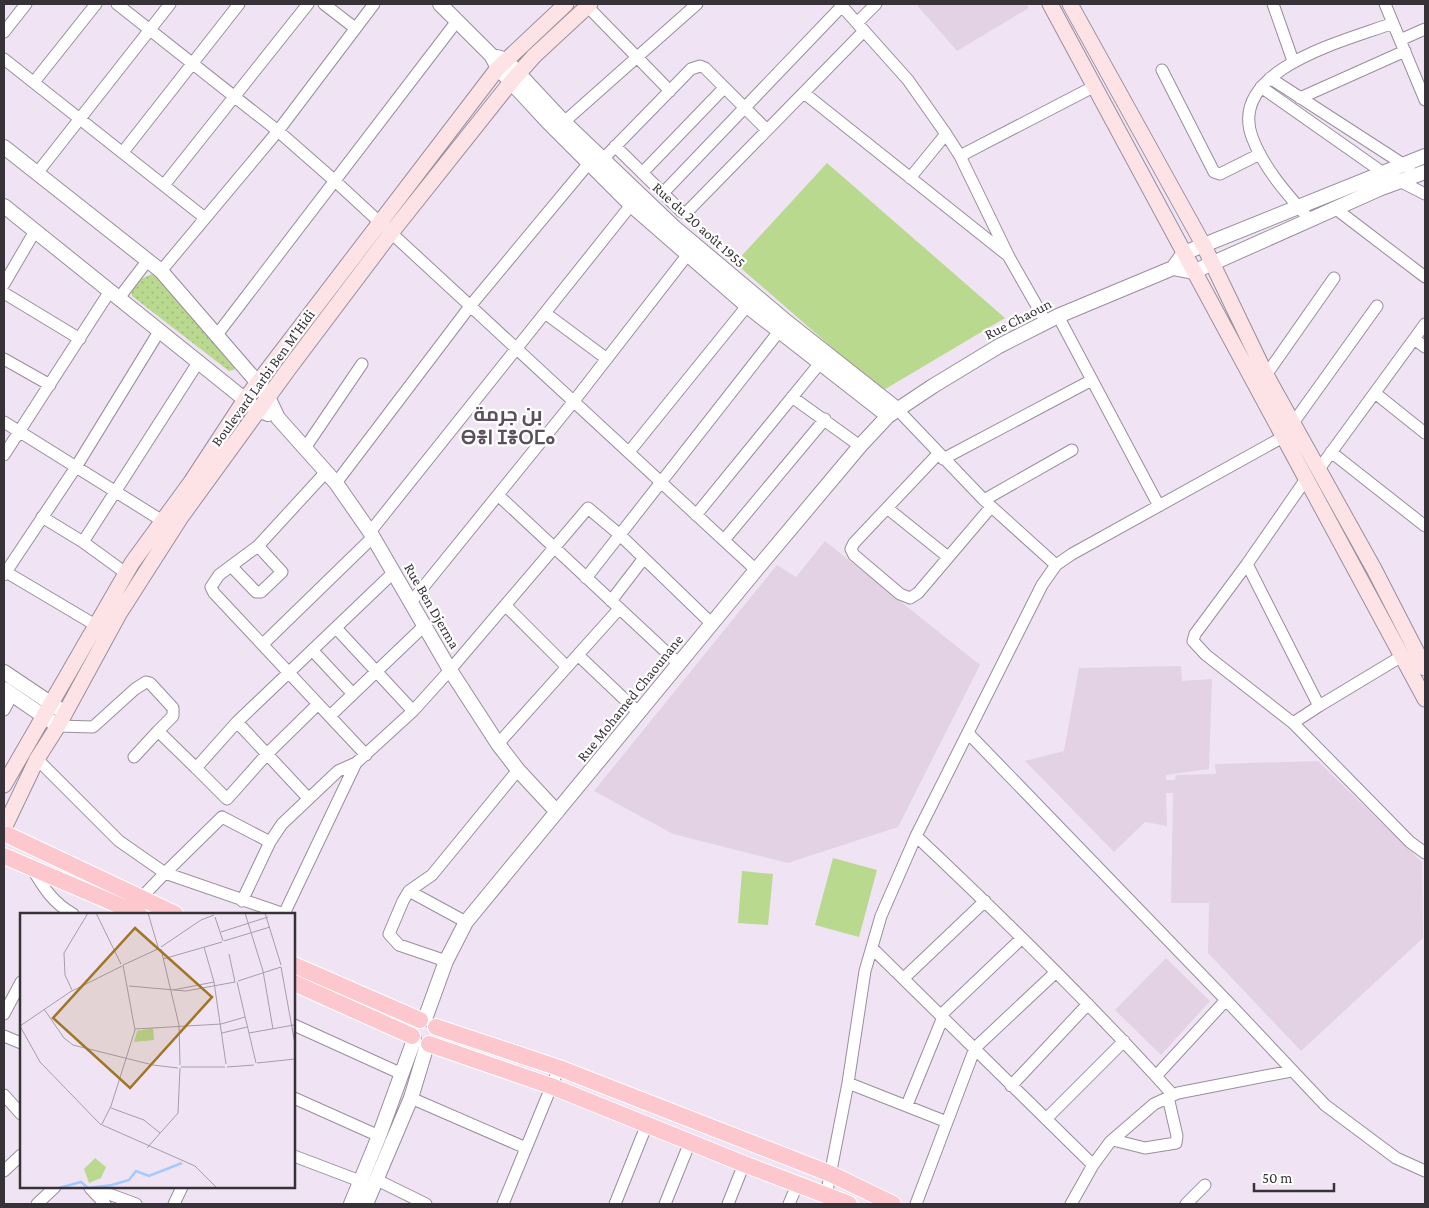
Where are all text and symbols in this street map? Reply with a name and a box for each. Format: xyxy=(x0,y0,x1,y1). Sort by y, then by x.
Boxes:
street label: Rue du 20 août 1955 xyxy=(649,179,749,271)
street label: Rue Chaoun xyxy=(982,295,1054,343)
street label: Boulevard Larbi Ben M'Hidi xyxy=(208,307,318,449)
district label: بن جرمة ⴱⴻⵏ ⵊⴻⵔⵎⴰ xyxy=(461,403,555,448)
street label: Rue Ben Djerma xyxy=(400,561,463,652)
street label: Rue Mohamed Chaounane xyxy=(574,631,686,765)
inset map xyxy=(20,913,295,1188)
scale bar xyxy=(1254,1160,1334,1192)
text: 50 m xyxy=(1262,1170,1292,1186)

